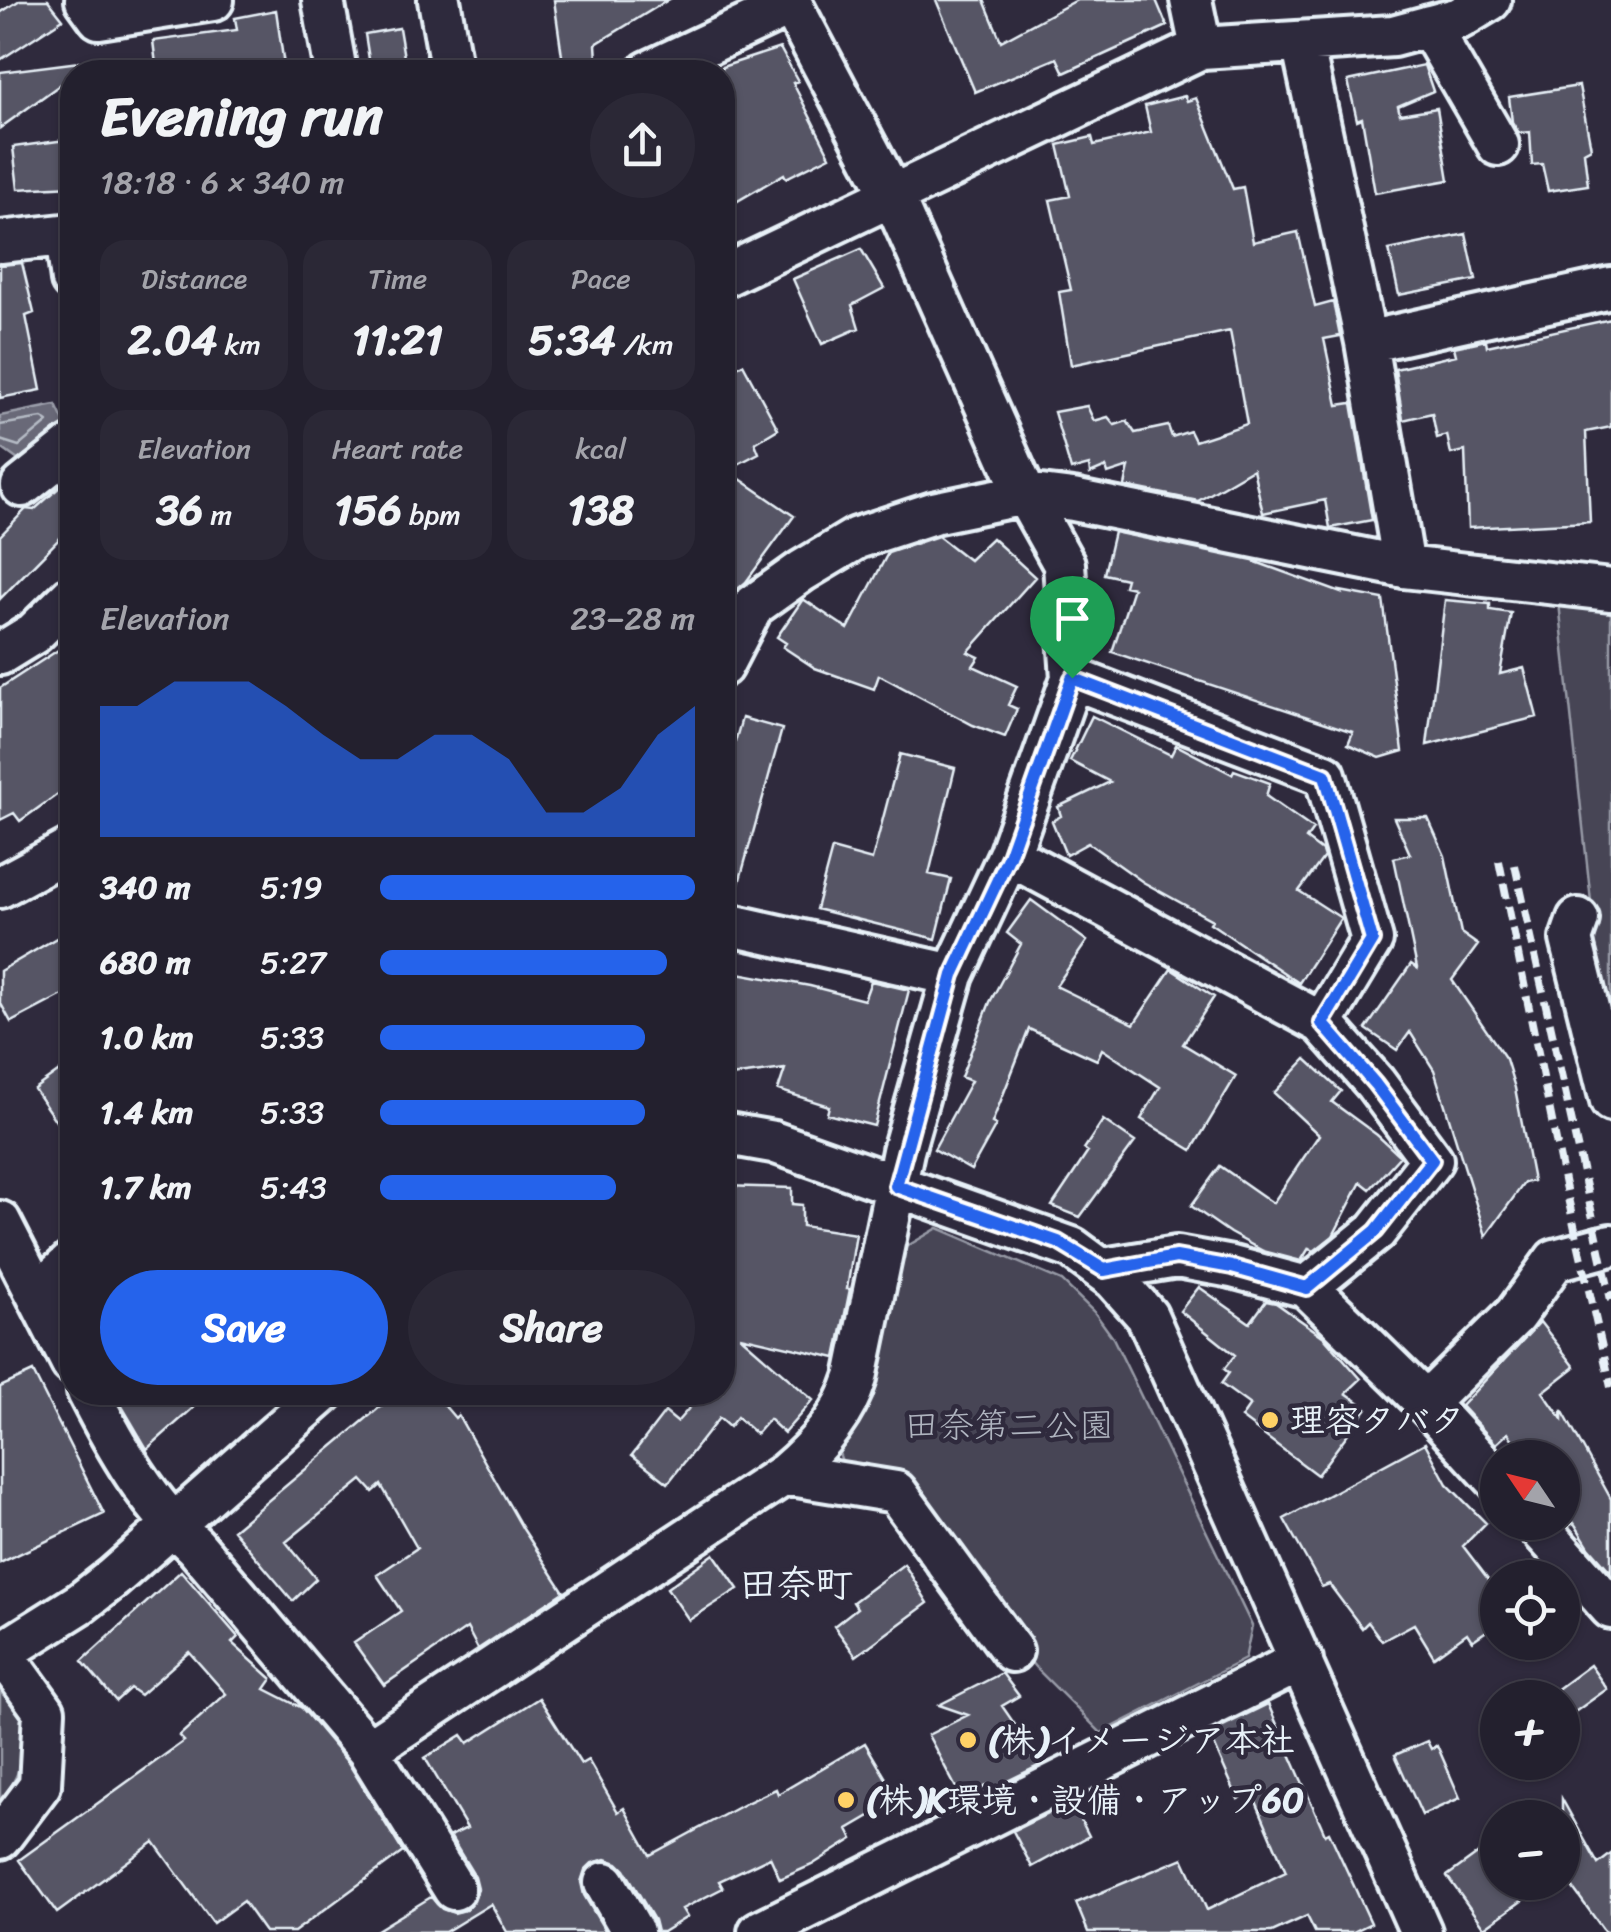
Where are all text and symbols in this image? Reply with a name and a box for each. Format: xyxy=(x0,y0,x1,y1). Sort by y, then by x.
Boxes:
text: Evening run xyxy=(100,68,383,165)
button: share xyxy=(590,93,695,198)
text: 18:18 · 6 × 340 m xyxy=(100,154,344,211)
text: Distance xyxy=(141,254,247,303)
text: Time xyxy=(368,254,427,303)
text: Pace xyxy=(571,254,631,303)
text: 2.04 xyxy=(127,303,217,377)
text: 11:21 xyxy=(352,303,443,377)
text: 5:34 xyxy=(528,303,616,377)
text: km xyxy=(217,320,261,369)
text: /km xyxy=(616,320,673,369)
text: Elevation xyxy=(138,424,251,473)
text: Heart rate xyxy=(332,424,463,473)
text: kcal xyxy=(575,424,626,473)
text: 36 xyxy=(156,473,203,547)
text: 156 xyxy=(334,473,402,547)
text: 138 xyxy=(568,473,634,547)
text: m xyxy=(203,490,232,539)
text: bpm xyxy=(402,490,461,539)
pin xyxy=(1030,576,1115,679)
text: Elevation xyxy=(100,590,230,647)
text: 23–28 m xyxy=(570,590,695,647)
icon: arrive xyxy=(1045,591,1100,646)
text: 340 m xyxy=(100,859,191,916)
text: 5:19 xyxy=(260,859,323,916)
text: 680 m xyxy=(100,934,191,991)
text: 5:27 xyxy=(260,934,326,991)
text: 1.0 km xyxy=(100,1009,194,1066)
text: 5:33 xyxy=(260,1009,324,1066)
text: 1.4 km xyxy=(100,1084,193,1141)
text: 5:33 xyxy=(260,1084,324,1141)
text: 1.7 km xyxy=(100,1159,192,1216)
text: 5:43 xyxy=(260,1159,327,1216)
button: Save xyxy=(100,1270,388,1385)
button: Share xyxy=(408,1270,695,1385)
place label: 理容タバタ xyxy=(1290,1389,1465,1451)
park label: 田奈第二公園 xyxy=(904,1394,1114,1456)
marker: 理容タバタ xyxy=(1259,1409,1281,1431)
north arrow xyxy=(1480,1440,1580,1540)
map controls xyxy=(1480,1440,1580,1900)
district label: 田奈町 xyxy=(739,1551,853,1618)
button: locate xyxy=(1480,1560,1580,1660)
button: + xyxy=(1480,1680,1580,1780)
place label: (株)イメージア本社 xyxy=(988,1709,1295,1771)
marker: (株)イメージア本社 xyxy=(957,1729,979,1751)
place label: (株)K環境・設備・アップ60 xyxy=(866,1769,1304,1831)
marker: (株)K環境・設備・アップ60 xyxy=(835,1789,857,1811)
button: − xyxy=(1480,1800,1580,1900)

